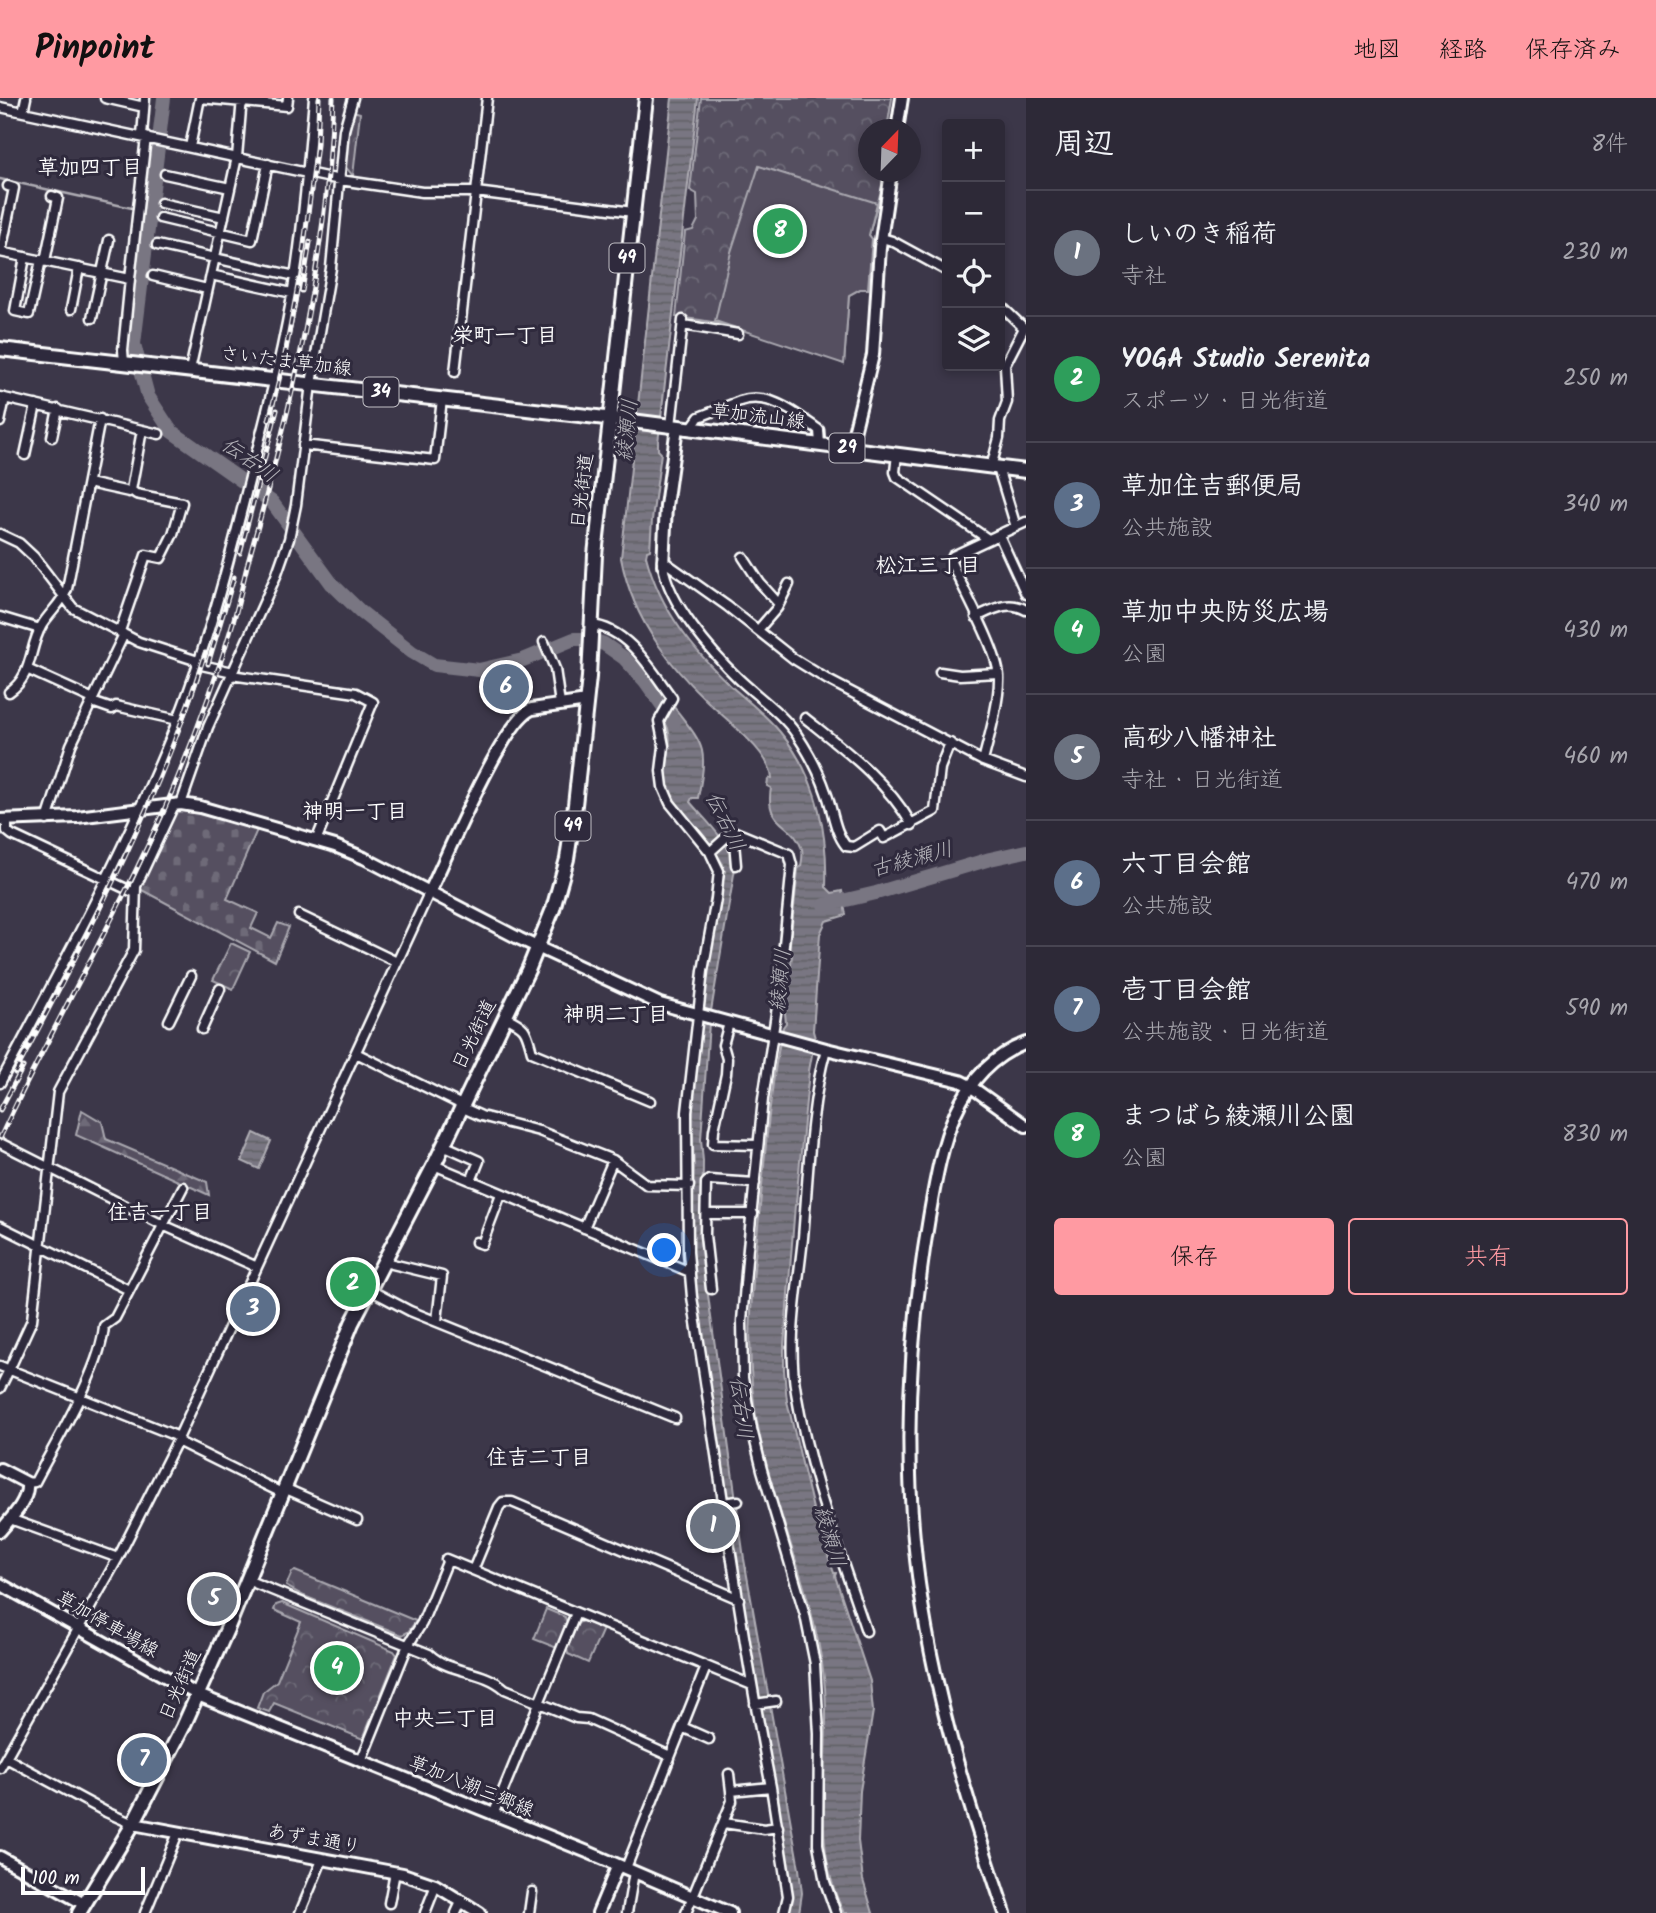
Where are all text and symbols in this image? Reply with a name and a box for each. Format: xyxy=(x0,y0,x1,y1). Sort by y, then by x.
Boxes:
text: Pinpoint xyxy=(35,23,155,76)
text: 地図 xyxy=(1353,31,1401,70)
text: 経路 xyxy=(1439,31,1487,70)
text: 保存済み xyxy=(1525,31,1621,70)
north arrow xyxy=(858,119,921,182)
map controls xyxy=(942,119,1005,371)
button: + xyxy=(942,119,1005,182)
text: 周辺 xyxy=(1054,121,1114,169)
text: 8件 xyxy=(1591,127,1628,163)
district label: 草加四丁目 xyxy=(38,152,143,185)
button: − xyxy=(942,182,1005,245)
pin: 8 xyxy=(757,205,803,257)
text: しいのき稲荷 xyxy=(1121,214,1277,256)
text: 1 xyxy=(1074,235,1080,271)
text: 230 m xyxy=(1562,235,1628,271)
road number: 49 xyxy=(610,244,644,272)
button: locate xyxy=(942,245,1005,308)
text: 寺社 xyxy=(1121,259,1167,295)
button: layers xyxy=(942,308,1005,371)
district label: 栄町一丁目 xyxy=(453,320,558,353)
street label: さいたま草加線 xyxy=(219,339,353,385)
text: YOGA Studio Serenita xyxy=(1121,339,1370,381)
text: 2 xyxy=(1070,361,1084,397)
text: 250 m xyxy=(1563,361,1628,397)
road number: 34 xyxy=(364,378,398,406)
text: スポーツ · 日光街道 xyxy=(1121,384,1328,420)
street label: 草加流山線 xyxy=(709,396,807,438)
water label: 綾瀬川 xyxy=(608,397,648,463)
water label: 伝右川 xyxy=(214,429,284,493)
road number: 29 xyxy=(830,434,864,462)
street label: 日光街道 xyxy=(563,451,603,531)
text: 草加住吉郵便局 xyxy=(1121,466,1303,508)
text: 3 xyxy=(1071,487,1083,523)
text: 340 m xyxy=(1563,487,1628,523)
text: 公共施設 xyxy=(1121,511,1213,547)
district label: 松江三丁目 xyxy=(876,550,981,583)
text: 草加中央防災広場 xyxy=(1121,592,1329,634)
text: 4 xyxy=(1071,613,1083,649)
text: 430 m xyxy=(1563,613,1628,649)
text: 公園 xyxy=(1121,637,1167,673)
pin: 6 xyxy=(483,661,529,713)
text: 高砂八幡神社 xyxy=(1121,718,1277,760)
text: 5 xyxy=(1071,739,1083,775)
text: 460 m xyxy=(1564,739,1628,775)
text: 寺社 · 日光街道 xyxy=(1121,763,1283,799)
water label: 伝右川 xyxy=(695,786,753,858)
district label: 神明一丁目 xyxy=(303,796,408,829)
road number: 49 xyxy=(556,812,590,840)
water label: 古綾瀬川 xyxy=(867,833,957,887)
text: 六丁目会館 xyxy=(1121,844,1251,886)
text: 6 xyxy=(1071,865,1083,901)
text: 470 m xyxy=(1566,865,1628,901)
text: 公共施設 xyxy=(1121,889,1213,925)
water label: 綾瀬川 xyxy=(761,947,801,1013)
text: 壱丁目会館 xyxy=(1121,970,1251,1012)
text: 7 xyxy=(1072,991,1082,1027)
text: 590 m xyxy=(1565,991,1628,1027)
street label: 日光街道 xyxy=(445,994,505,1076)
district label: 神明二丁目 xyxy=(564,999,669,1032)
text: 公共施設 · 日光街道 xyxy=(1121,1015,1329,1051)
text: まつばら綾瀬川公園 xyxy=(1121,1096,1355,1138)
text: 8 xyxy=(1070,1117,1084,1153)
text: 830 m xyxy=(1562,1117,1628,1153)
text: 公園 xyxy=(1121,1141,1167,1177)
district label: 住吉一丁目 xyxy=(108,1197,213,1230)
button: 保存 xyxy=(1054,1218,1334,1295)
button: 共有 xyxy=(1348,1218,1628,1295)
your location xyxy=(647,1233,681,1267)
pin: 2 xyxy=(330,1258,376,1310)
pin: 3 xyxy=(230,1283,276,1335)
water label: 伝右川 xyxy=(719,1375,761,1441)
district label: 住吉二丁目 xyxy=(487,1442,592,1475)
pin: 1 xyxy=(690,1500,736,1552)
water label: 綾瀬川 xyxy=(804,1502,854,1572)
pin: 5 xyxy=(191,1573,237,1625)
street label: 草加停車場線 xyxy=(50,1584,164,1666)
pin: 4 xyxy=(314,1642,360,1694)
street label: 日光街道 xyxy=(152,1644,210,1726)
district label: 中央二丁目 xyxy=(393,1703,498,1736)
pin: 7 xyxy=(121,1734,167,1786)
street label: 草加八潮三郷線 xyxy=(404,1748,538,1826)
street label: あずま通り xyxy=(265,1817,363,1863)
scale bar xyxy=(21,1864,145,1896)
text: 100 m xyxy=(32,1864,80,1894)

